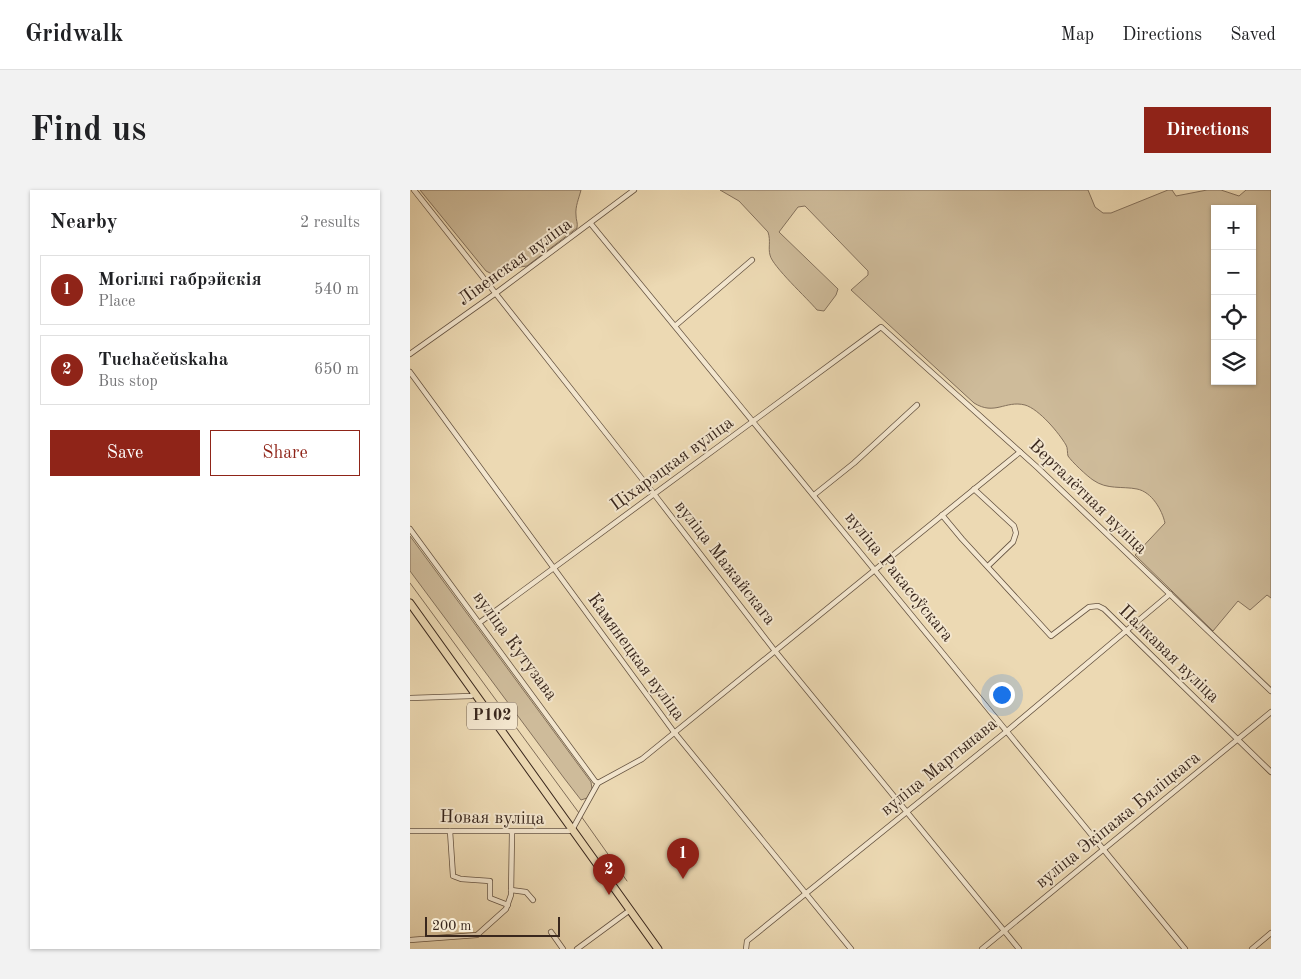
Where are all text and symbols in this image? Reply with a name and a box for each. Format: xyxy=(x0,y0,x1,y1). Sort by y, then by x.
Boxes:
text: Gridwalk xyxy=(25,23,123,47)
text: Map xyxy=(1061,26,1094,44)
text: Directions xyxy=(1122,26,1202,44)
text: Saved xyxy=(1230,26,1276,44)
button: Directions xyxy=(1144,107,1271,153)
text: Find us xyxy=(30,113,146,148)
map controls xyxy=(1211,205,1256,385)
button: + xyxy=(1211,205,1256,250)
text: Nearby xyxy=(50,212,118,233)
text: 2 results xyxy=(300,215,360,231)
street label: Лівенская вуліца xyxy=(455,215,575,309)
button: − xyxy=(1211,250,1256,295)
text: Могілкі габрэйскія xyxy=(98,271,262,290)
text: 1 xyxy=(62,282,72,298)
text: 540 m xyxy=(314,282,359,298)
text: Place xyxy=(98,294,135,310)
button: locate xyxy=(1211,295,1256,340)
button: layers xyxy=(1211,340,1256,385)
text: Tuchačeŭskaha xyxy=(98,351,228,370)
text: 2 xyxy=(62,362,72,378)
text: 650 m xyxy=(314,362,359,378)
text: Bus stop xyxy=(98,374,158,390)
street label: Ціхарэцкая вуліца xyxy=(607,413,737,514)
button: Save xyxy=(50,430,200,476)
button: Share xyxy=(210,430,360,476)
street label: Верталётная вуліца xyxy=(1026,436,1151,558)
street label: вуліца Мажайскага xyxy=(671,497,779,629)
street label: вуліца Ракасоўскага xyxy=(841,509,957,645)
street label: вуліца Кутузава xyxy=(470,588,560,704)
street label: Камянецкая вуліца xyxy=(584,590,688,724)
street label: Палкавая вуліца xyxy=(1115,602,1223,706)
your location xyxy=(989,682,1015,708)
road number: Р102 xyxy=(467,702,517,730)
street label: вуліца Мартынава xyxy=(877,715,1001,819)
street label: вуліца Экіпажа Бяліцкага xyxy=(1032,748,1204,892)
street label: Новая вуліца xyxy=(439,808,545,828)
pin: 1 xyxy=(667,838,699,879)
pin: 2 xyxy=(593,854,625,895)
scale bar xyxy=(425,914,560,937)
text: 200 m xyxy=(432,919,471,933)

